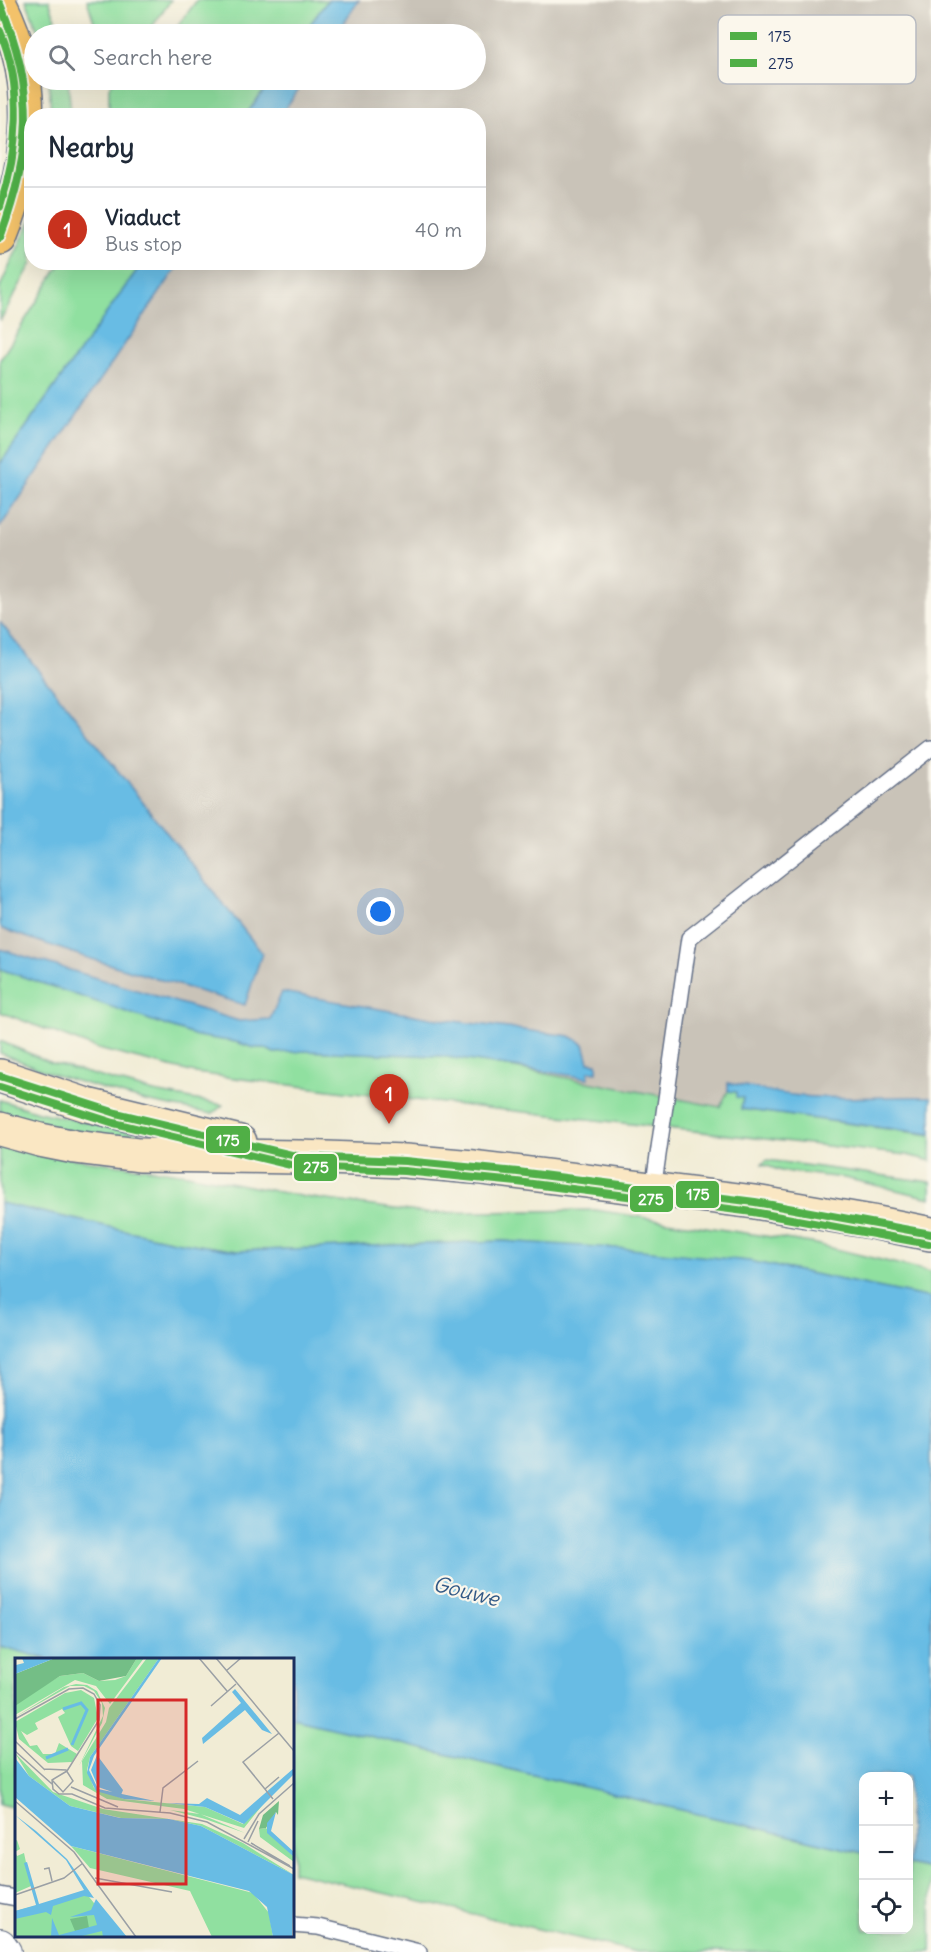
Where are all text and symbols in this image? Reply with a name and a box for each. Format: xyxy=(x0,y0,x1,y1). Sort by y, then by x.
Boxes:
legend xyxy=(718,15,916,84)
search box xyxy=(24,24,486,90)
text: 175 xyxy=(768,26,791,46)
icon: search xyxy=(45,41,78,74)
text: Search here xyxy=(93,43,212,71)
text: 275 xyxy=(768,53,794,73)
text: Nearby xyxy=(48,131,134,164)
text: Viaduct xyxy=(105,203,180,231)
text: 1 xyxy=(64,217,71,242)
text: 40 m xyxy=(415,217,462,242)
text: Bus stop xyxy=(105,231,182,256)
your location xyxy=(366,897,395,926)
pin: 1 xyxy=(370,1074,408,1124)
line badge: 175 xyxy=(205,1125,251,1154)
text: 175 xyxy=(216,1130,240,1150)
line badge: 275 xyxy=(293,1153,338,1182)
text: 275 xyxy=(303,1157,329,1177)
line badge: 175 xyxy=(675,1180,720,1209)
text: 175 xyxy=(686,1184,710,1204)
line badge: 275 xyxy=(629,1185,674,1213)
text: 275 xyxy=(638,1189,664,1209)
water label: Gouwe xyxy=(430,1570,503,1613)
inset map xyxy=(15,1658,294,1937)
map controls xyxy=(859,1772,913,1934)
button: + xyxy=(859,1772,913,1826)
button: − xyxy=(859,1826,913,1880)
button: locate xyxy=(859,1880,913,1934)

